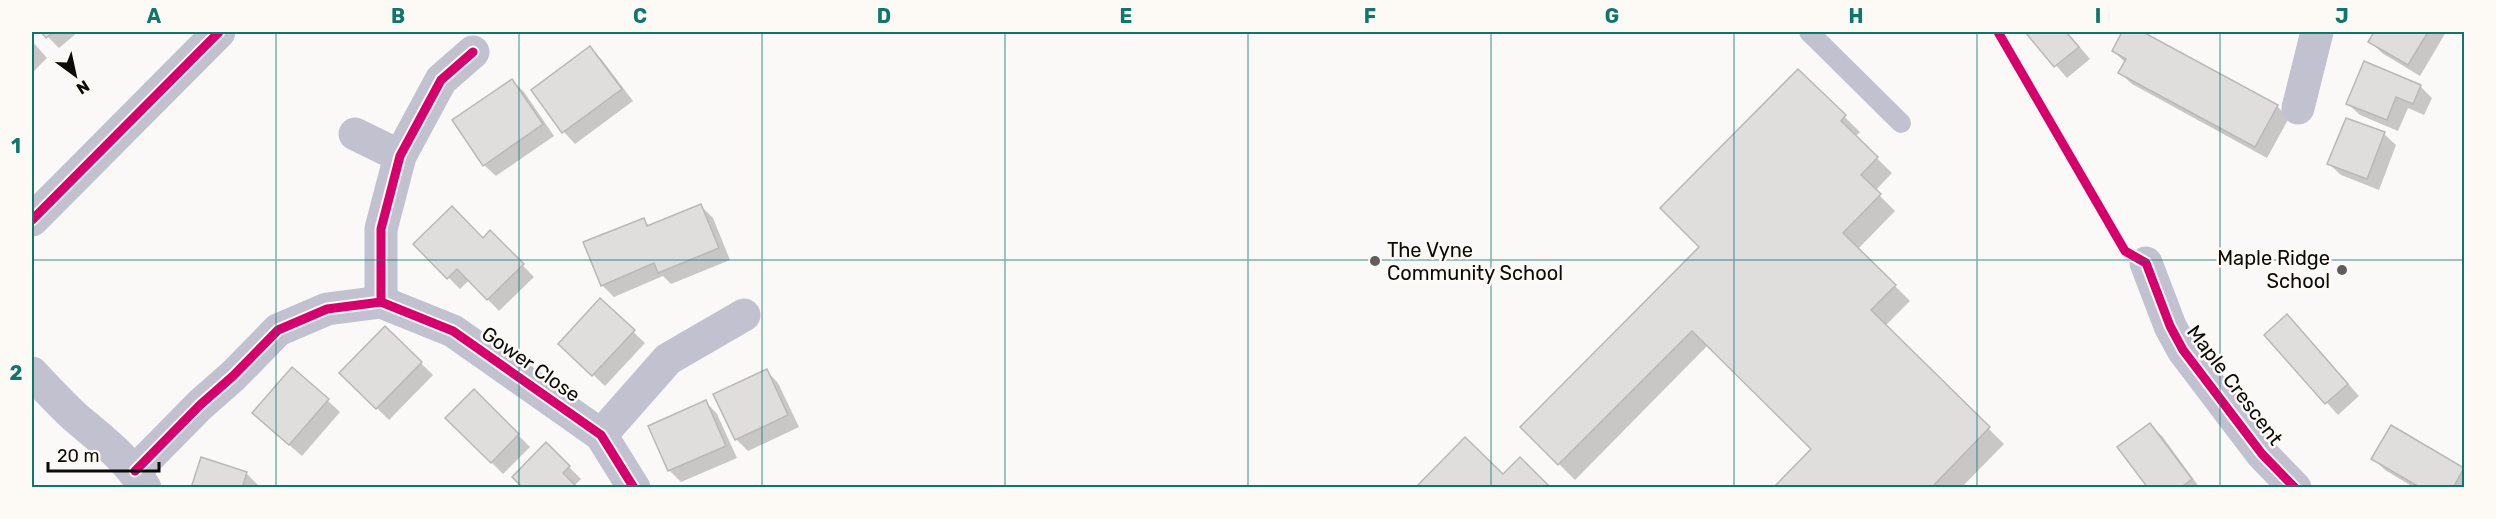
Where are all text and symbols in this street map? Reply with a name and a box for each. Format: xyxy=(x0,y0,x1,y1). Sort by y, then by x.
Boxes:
text: A xyxy=(147,4,162,28)
text: B xyxy=(391,4,405,28)
text: C xyxy=(633,4,647,28)
text: D xyxy=(877,4,891,28)
text: E xyxy=(1120,4,1132,28)
text: F xyxy=(1364,4,1376,28)
text: G xyxy=(1605,4,1619,28)
text: H xyxy=(1849,4,1863,28)
text: I xyxy=(2095,4,2101,28)
text: J xyxy=(2335,4,2349,28)
north arrow xyxy=(45,45,105,105)
text: N xyxy=(73,76,93,98)
text: 1 xyxy=(11,134,21,158)
place label: The Vyne Community School xyxy=(1387,238,1563,285)
place label: Maple Ridge School xyxy=(2217,246,2330,293)
marker: The Vyne Community School xyxy=(1368,254,1382,268)
marker: Maple Ridge School xyxy=(2335,263,2349,277)
street label: Maple Crescent xyxy=(2182,320,2288,450)
street label: Gower Close xyxy=(477,321,585,407)
text: 2 xyxy=(10,361,23,385)
scale bar xyxy=(48,435,159,473)
text: 20 m xyxy=(57,445,99,467)

